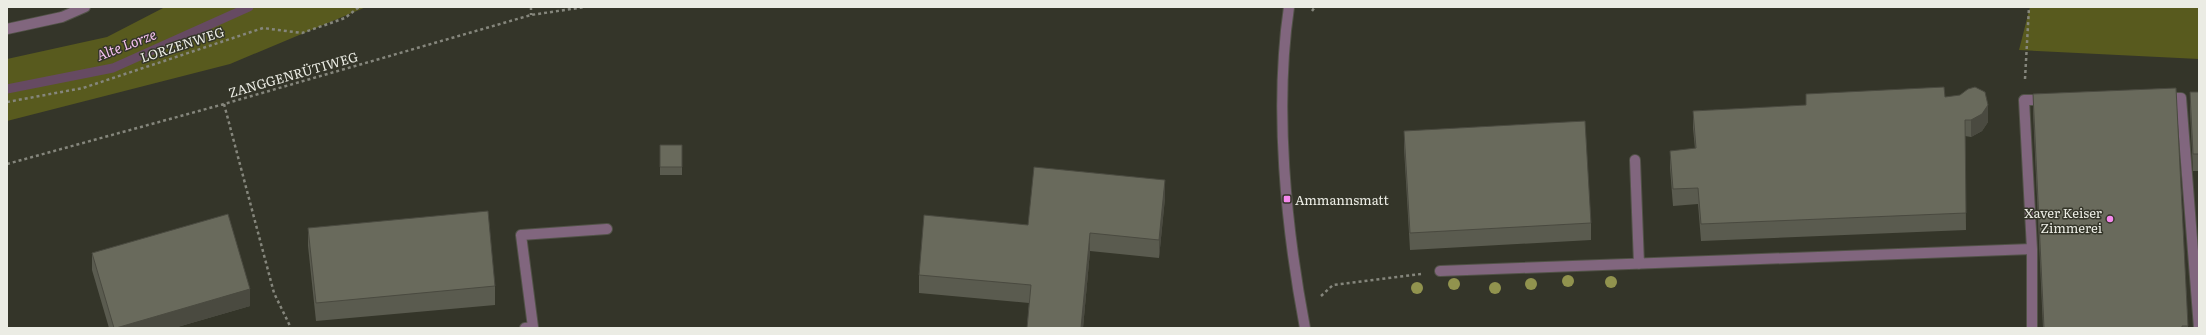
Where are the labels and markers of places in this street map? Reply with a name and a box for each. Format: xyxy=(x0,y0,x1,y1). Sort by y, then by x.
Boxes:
place label: Ammannsmatt xyxy=(1295,190,1390,209)
marker: Ammannsmatt xyxy=(1282,194,1292,204)
place label: Xaver Keiser Zimmerei xyxy=(2024,203,2103,237)
marker: Xaver Keiser Zimmerei xyxy=(2105,214,2115,224)

